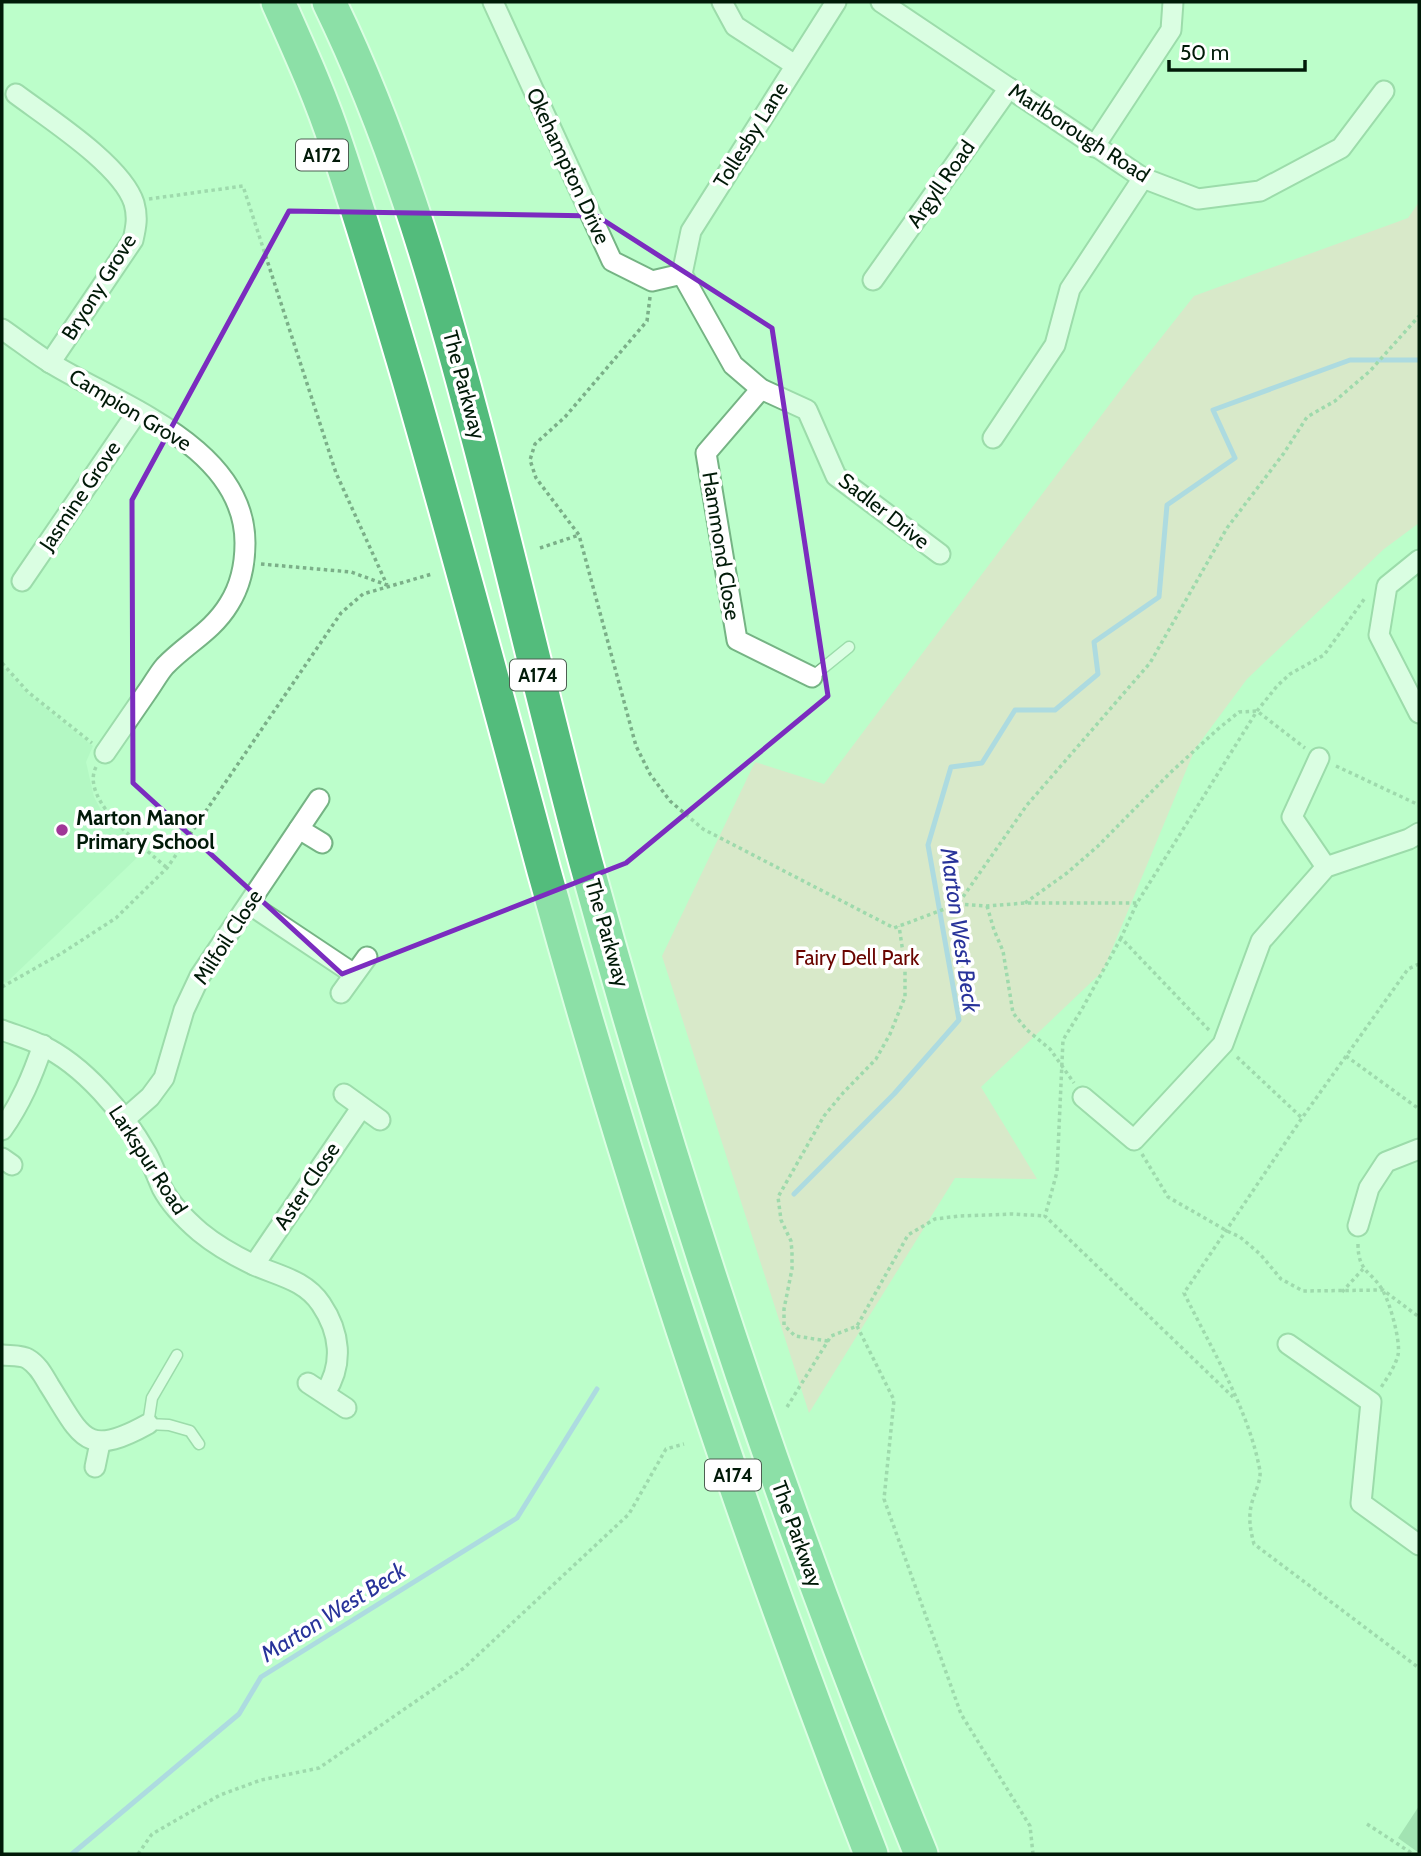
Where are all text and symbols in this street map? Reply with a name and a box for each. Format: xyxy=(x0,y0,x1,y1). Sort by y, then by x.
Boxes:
scale bar xyxy=(1169,28,1306,72)
text: 50 m xyxy=(1180,40,1229,65)
street label: Tollesby Lane xyxy=(708,77,793,192)
street label: Marlborough Road xyxy=(1004,78,1154,187)
street label: Okehampton Drive xyxy=(521,84,616,248)
street label: Argyll Road xyxy=(901,135,980,232)
road number: A172 xyxy=(296,140,348,170)
street label: Bryony Grove xyxy=(56,229,141,344)
street label: The Parkway xyxy=(438,328,491,442)
street label: Campion Grove xyxy=(65,363,196,456)
street label: Jasmine Grove xyxy=(33,436,125,556)
street label: Sadler Drive xyxy=(834,467,935,554)
street label: Hammond Close xyxy=(697,470,746,622)
road number: A174 xyxy=(510,660,566,690)
place label: Marton Manor Primary School xyxy=(76,805,215,854)
marker: Marton Manor Primary School xyxy=(54,822,70,838)
water label: Marton West Beck xyxy=(934,845,986,1015)
street label: The Parkway xyxy=(580,876,635,990)
street label: Milfoil Close xyxy=(188,885,267,989)
park label: Fairy Dell Park xyxy=(795,945,920,970)
street label: Larkspur Road xyxy=(104,1101,193,1219)
street label: Aster Close xyxy=(268,1137,345,1234)
road number: A174 xyxy=(705,1460,761,1490)
street label: The Parkway xyxy=(767,1477,828,1591)
water label: Marton West Beck xyxy=(254,1556,412,1668)

